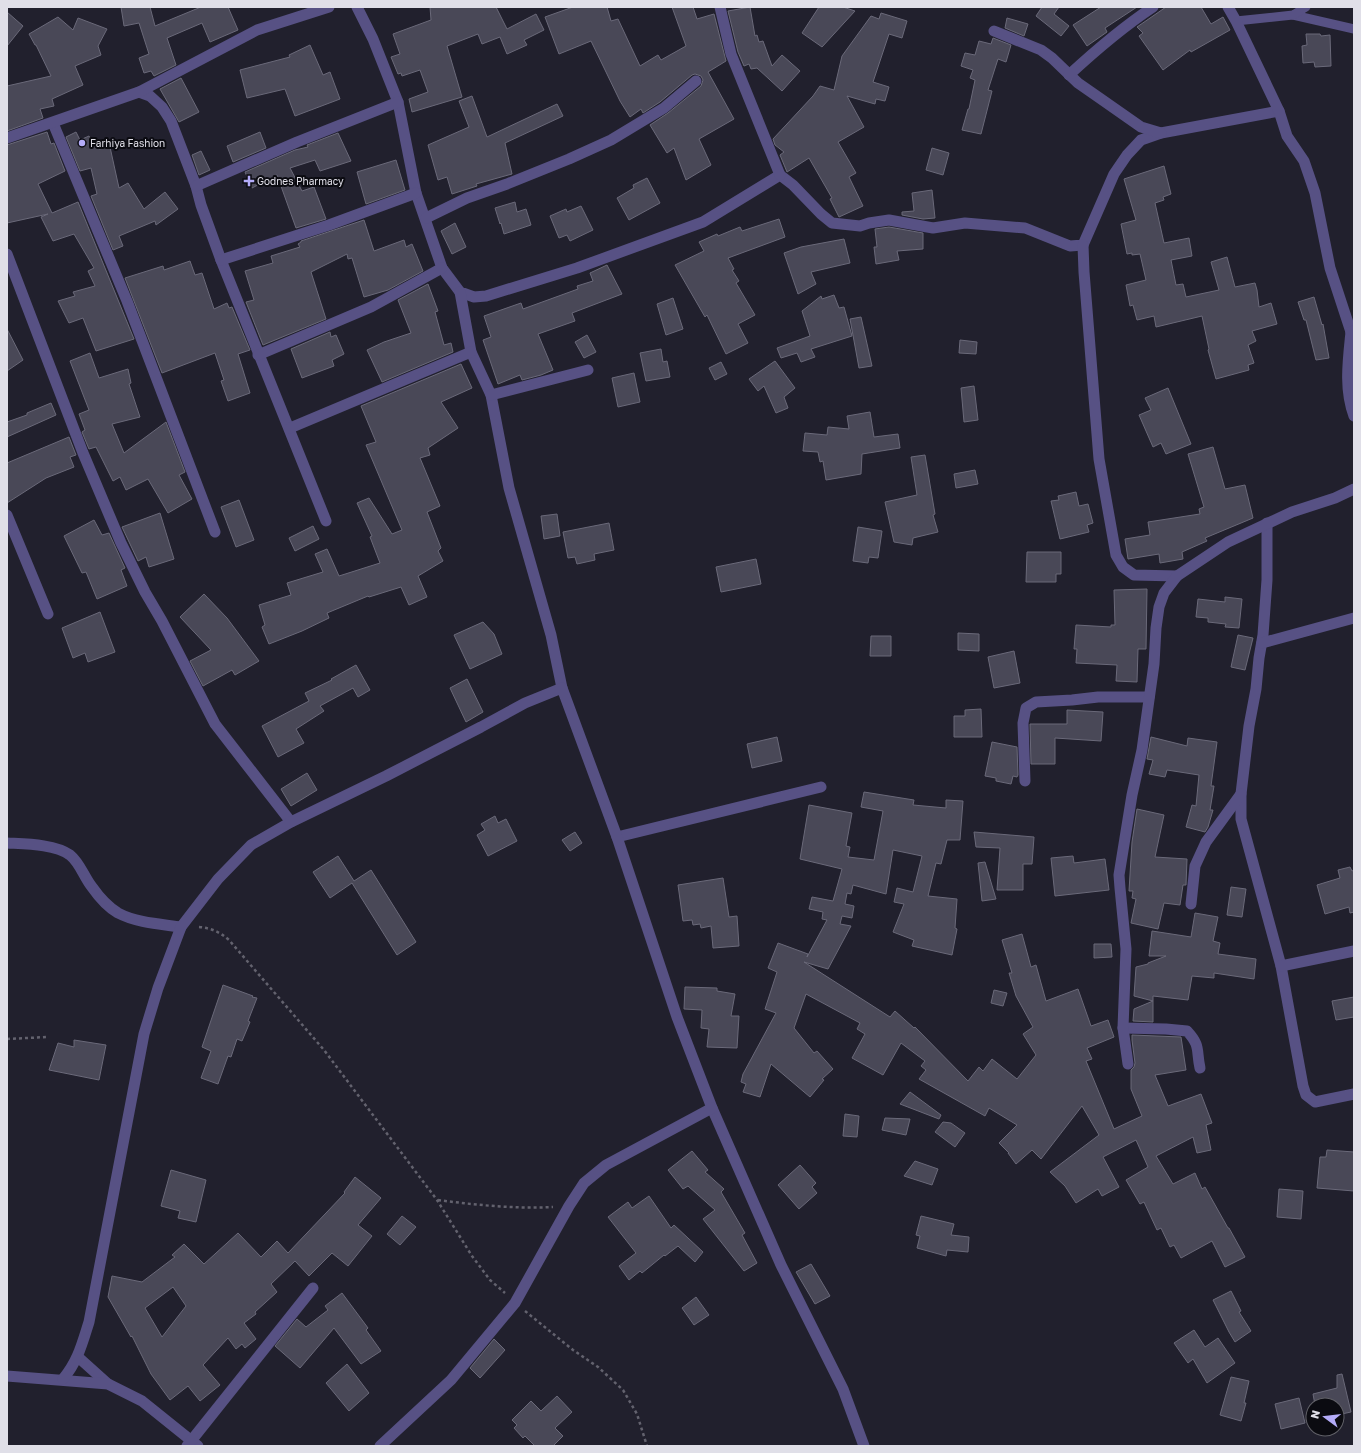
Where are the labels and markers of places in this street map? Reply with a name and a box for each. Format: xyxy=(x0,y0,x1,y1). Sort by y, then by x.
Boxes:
place label: Farhiya Fashion xyxy=(90,137,165,149)
marker: Farhiya Fashion xyxy=(77,138,87,148)
place label: Godnes Pharmacy xyxy=(257,175,344,187)
marker: Godnes Pharmacy xyxy=(244,176,254,186)

